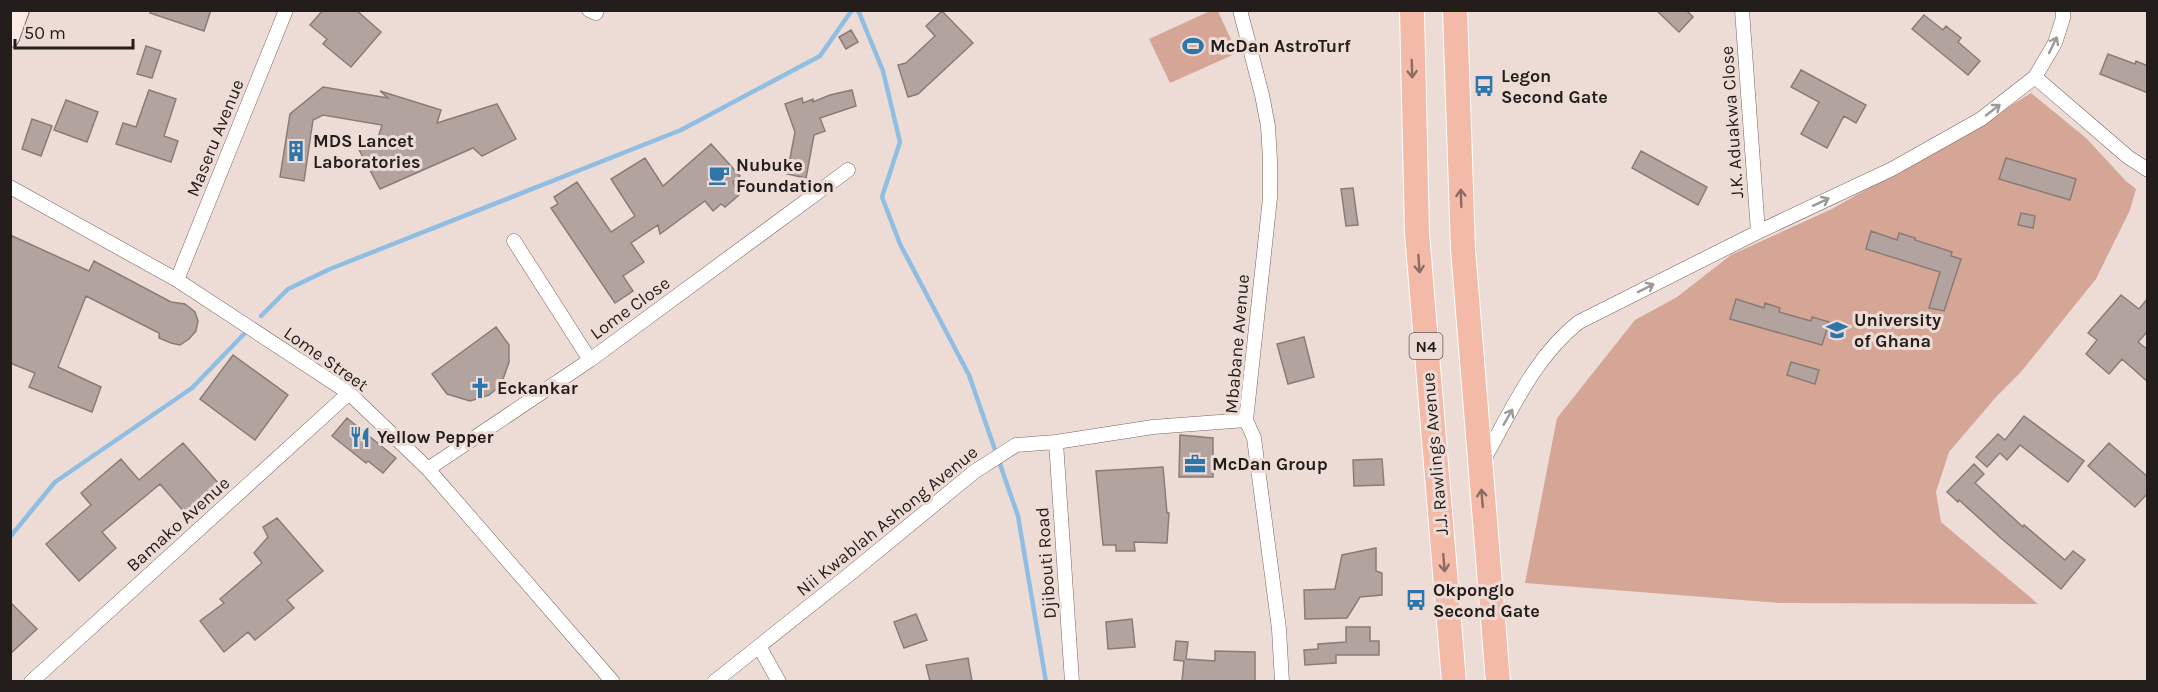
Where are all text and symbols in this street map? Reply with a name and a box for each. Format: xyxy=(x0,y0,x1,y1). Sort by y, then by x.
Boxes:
scale bar xyxy=(15,12,134,50)
text: 50 m xyxy=(24,22,66,44)
sports icon: McDan AstroTurf xyxy=(1181,34,1205,58)
place label: McDan AstroTurf xyxy=(1210,35,1351,57)
one-way arrow xyxy=(2047,36,2059,54)
street label: J.K. Aduakwa Close xyxy=(1716,45,1748,199)
one-way arrow xyxy=(1406,58,1418,78)
place label: Legon Second Gate xyxy=(1501,65,1608,108)
bus stop icon: Legon Second Gate xyxy=(1472,74,1496,98)
street label: Maseru Avenue xyxy=(181,76,249,200)
one-way arrow xyxy=(1984,103,2000,116)
place label: MDS Lancet Laboratories xyxy=(313,130,421,173)
building icon: MDS Lancet Laboratories xyxy=(284,139,308,163)
place label: Nubuke Foundation xyxy=(736,154,834,197)
cafe icon: Nubuke Foundation xyxy=(707,163,731,187)
one-way arrow xyxy=(1456,189,1467,209)
one-way arrow xyxy=(1812,196,1830,207)
one-way arrow xyxy=(1414,253,1425,273)
street label: Lome Close xyxy=(586,272,674,344)
street label: Mbabane Avenue xyxy=(1220,273,1254,415)
one-way arrow xyxy=(1637,282,1655,293)
place label: University of Ghana xyxy=(1854,309,1941,352)
school or university icon: University of Ghana xyxy=(1825,318,1849,342)
street label: Lome Street xyxy=(280,322,373,396)
road number: N4 xyxy=(1410,333,1442,359)
street label: J.J. Rawlings Avenue xyxy=(1417,372,1453,536)
church icon: Eckankar xyxy=(468,376,492,400)
place label: Eckankar xyxy=(497,377,578,399)
one-way arrow xyxy=(1503,408,1514,426)
restaurant icon: Yellow Pepper xyxy=(348,425,372,449)
place label: Yellow Pepper xyxy=(377,426,494,448)
street label: Nii Kwablah Ashong Avenue xyxy=(792,441,982,601)
office icon: McDan Group xyxy=(1183,452,1207,476)
place label: McDan Group xyxy=(1212,453,1328,475)
street label: Bamako Avenue xyxy=(122,472,234,576)
one-way arrow xyxy=(1476,488,1487,508)
street label: Djibouti Road xyxy=(1031,506,1061,620)
one-way arrow xyxy=(1439,552,1450,572)
place label: Okponglo Second Gate xyxy=(1433,579,1540,622)
bus stop icon: Okponglo Second Gate xyxy=(1404,588,1428,612)

